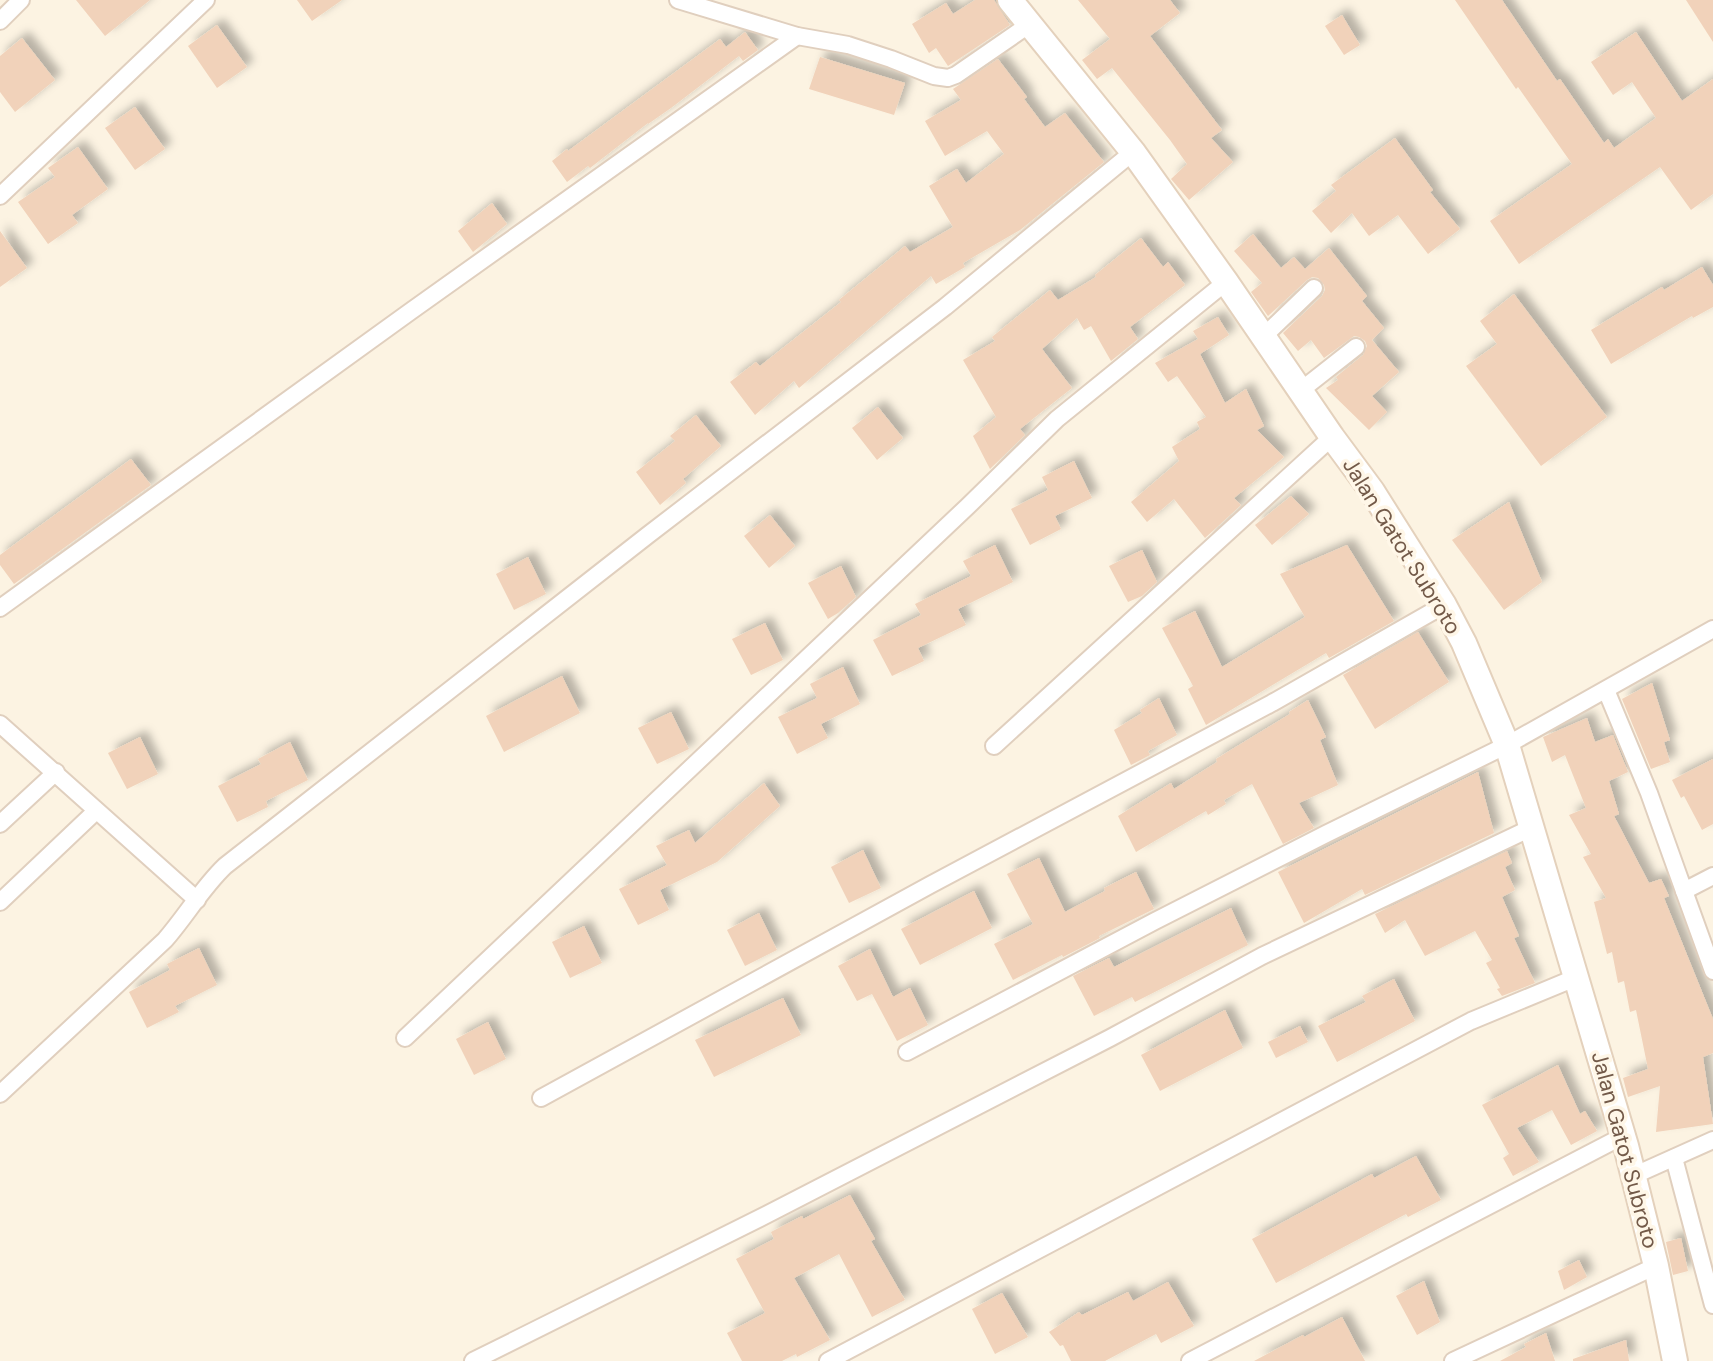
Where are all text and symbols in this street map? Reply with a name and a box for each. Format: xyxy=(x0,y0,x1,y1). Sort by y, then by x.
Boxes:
street label: Jalan Gatot Subroto xyxy=(1336,452,1468,640)
street label: Jalan Gatot Subroto xyxy=(1585,1048,1665,1252)

